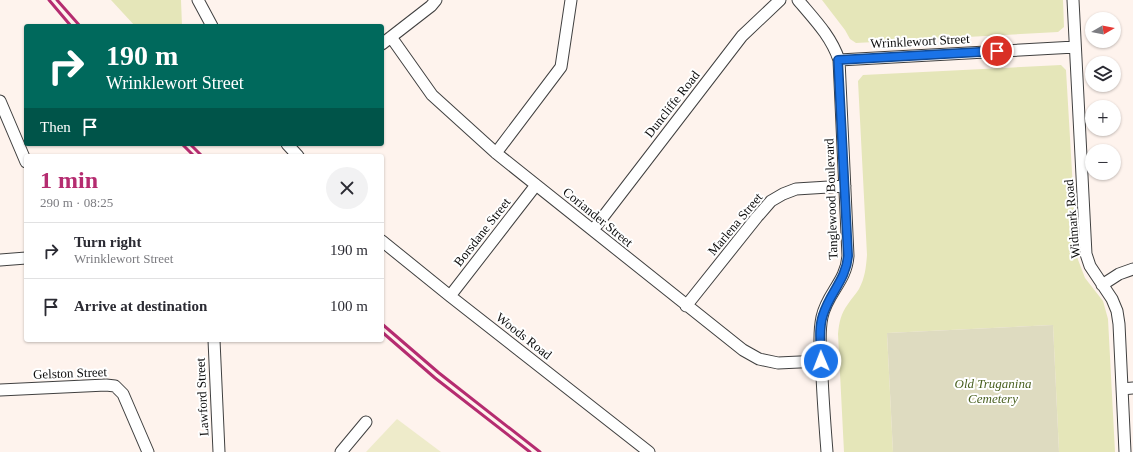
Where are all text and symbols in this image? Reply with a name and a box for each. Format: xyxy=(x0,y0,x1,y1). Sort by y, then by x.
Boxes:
north arrow xyxy=(1085,12,1121,48)
map controls xyxy=(1085,12,1121,180)
street label: Wrinklewort Street xyxy=(870,31,970,51)
pin xyxy=(980,34,1014,68)
icon: right xyxy=(40,40,92,92)
text: 190 m xyxy=(106,40,178,71)
icon: arrive xyxy=(986,40,1008,62)
button: layers xyxy=(1085,56,1121,92)
street label: Duncliffe Road xyxy=(641,67,703,140)
text: Wrinklewort Street xyxy=(106,73,244,93)
button: + xyxy=(1085,100,1121,136)
icon: arrive xyxy=(79,116,101,138)
text: Then xyxy=(40,119,71,135)
street label: Tanglewood Boulevard xyxy=(821,138,841,260)
button: − xyxy=(1085,144,1121,180)
text: 1 min xyxy=(40,167,98,193)
button: close xyxy=(326,167,368,209)
street label: Widmark Road xyxy=(1061,178,1083,259)
street label: Coriander Street xyxy=(560,184,636,250)
street label: Marlena Street xyxy=(705,189,766,258)
text: 290 m · 08:25 xyxy=(40,195,113,210)
street label: Borsdane Street xyxy=(451,195,514,269)
text: Turn right xyxy=(74,234,141,250)
icon: right xyxy=(40,240,62,262)
text: 190 m xyxy=(330,242,368,258)
text: Wrinklewort Street xyxy=(74,251,173,266)
icon: arrive xyxy=(40,296,62,318)
text: Arrive at destination xyxy=(74,298,207,314)
text: 100 m xyxy=(330,298,368,314)
street label: Woods Road xyxy=(493,310,555,363)
position arrow xyxy=(800,340,842,382)
street label: Lawford Street xyxy=(192,357,212,437)
street label: Gelston Street xyxy=(33,364,108,382)
park label: Old Truganina Cemetery xyxy=(955,376,1032,406)

